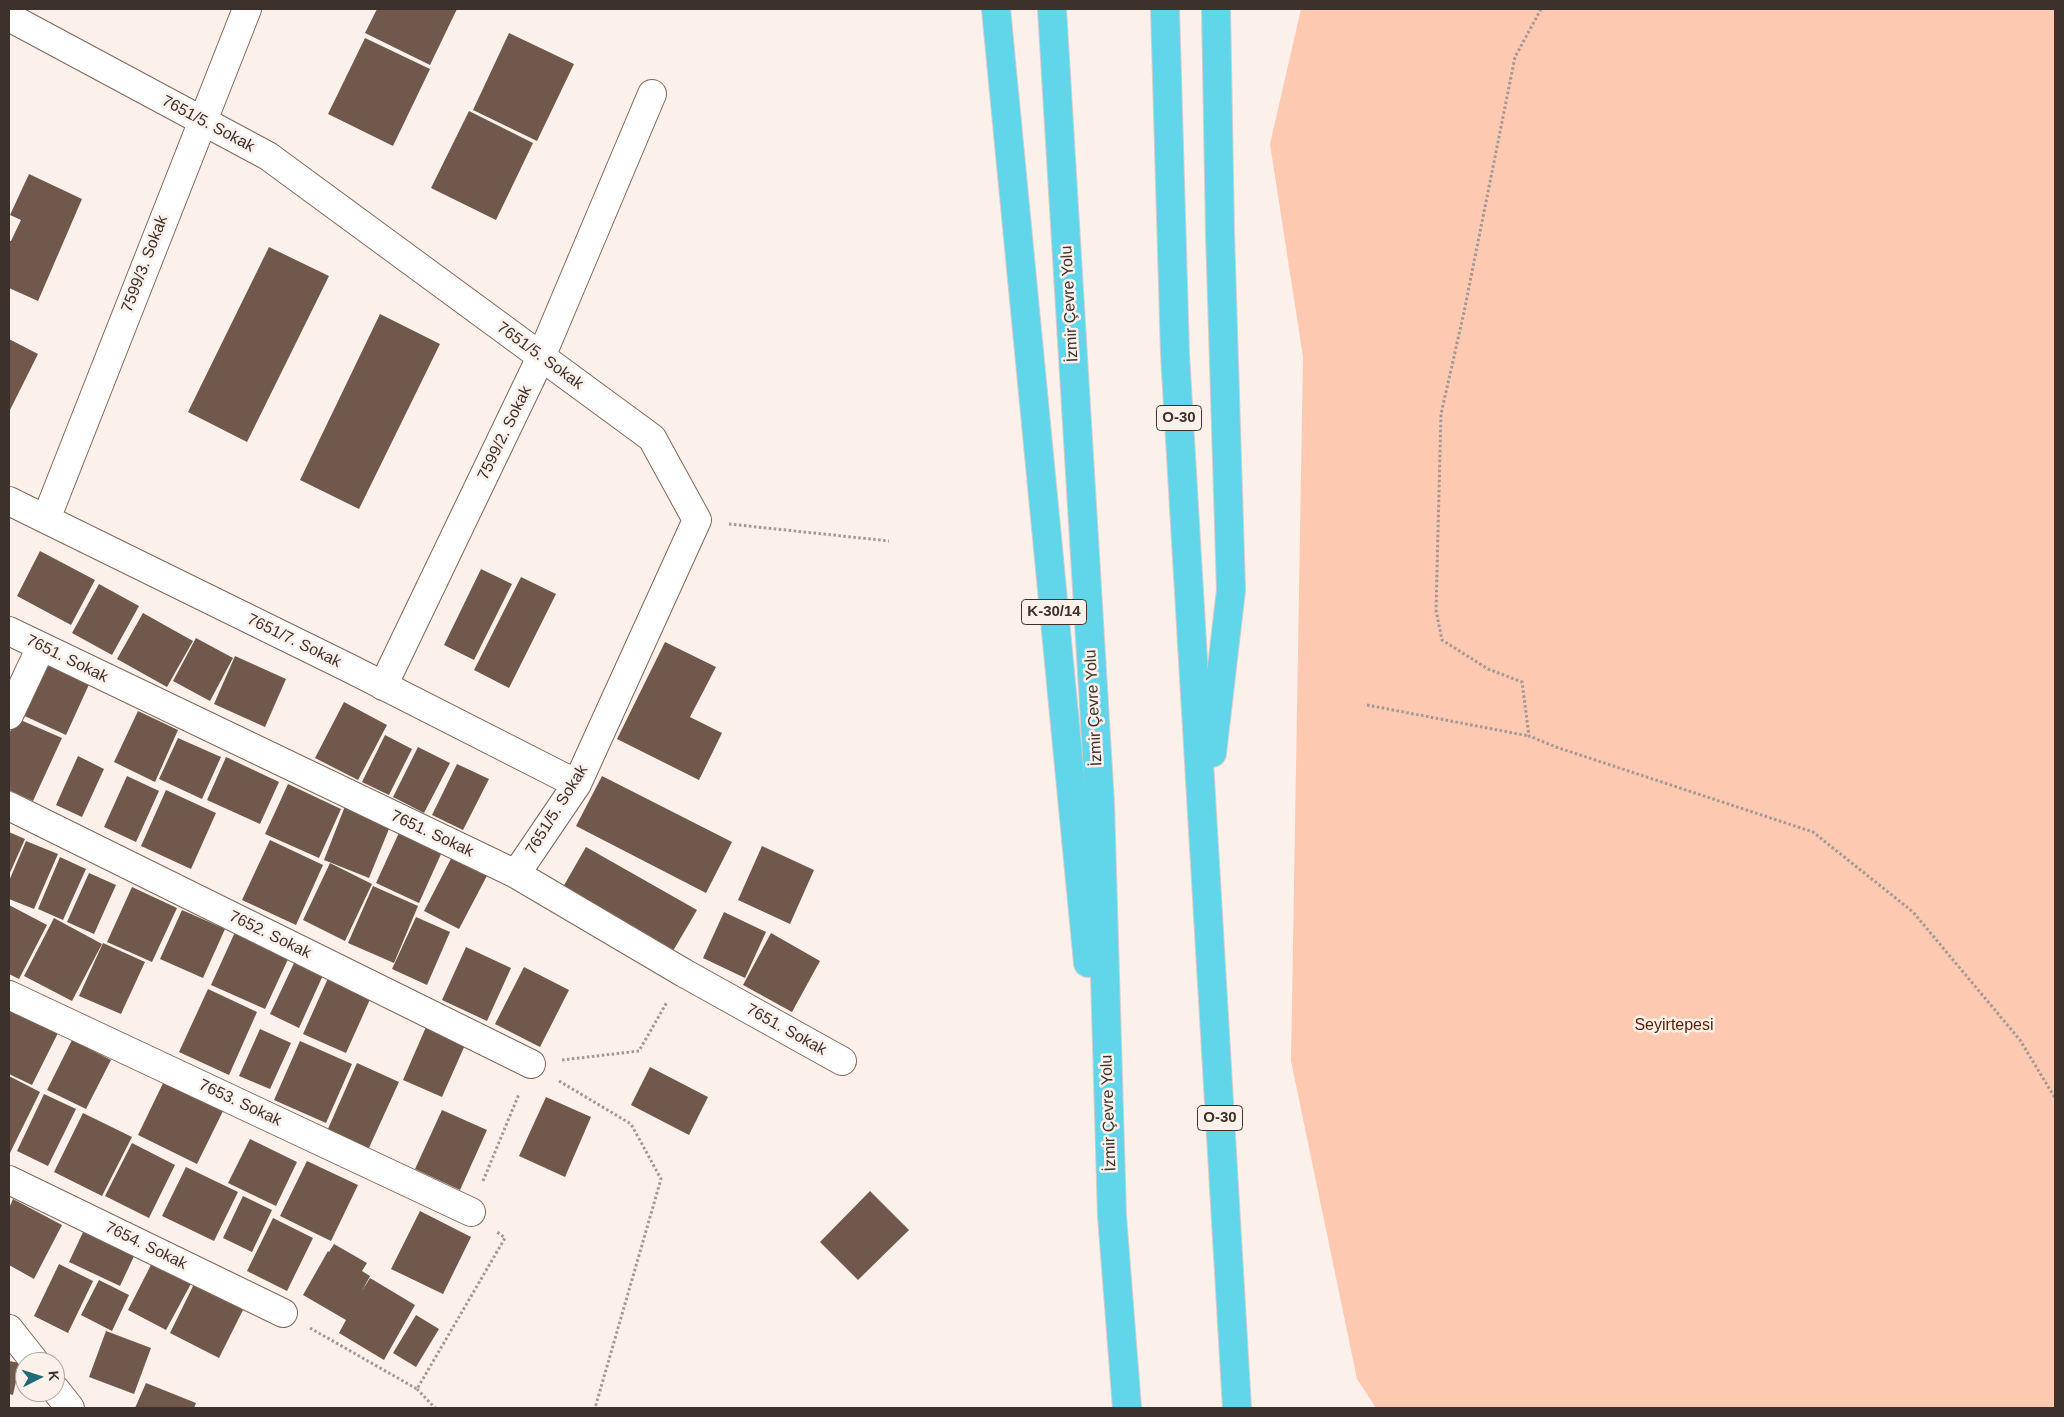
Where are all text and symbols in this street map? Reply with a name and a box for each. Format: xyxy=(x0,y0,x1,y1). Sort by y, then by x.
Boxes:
street label: 7651/5. Sokak xyxy=(158,92,258,156)
street label: 7599/3. Sokak xyxy=(118,213,172,315)
street label: İzmir Çevre Yolu xyxy=(1057,245,1083,363)
street label: 7651/5. Sokak xyxy=(493,318,587,394)
street label: 7599/2. Sokak xyxy=(474,383,536,483)
road number: O-30 xyxy=(1156,406,1202,430)
road number: K-30/14 xyxy=(1022,600,1086,624)
street label: 7651/7. Sokak xyxy=(244,610,344,672)
street label: 7651. Sokak xyxy=(23,631,111,687)
street label: İzmir Çevre Yolu xyxy=(1081,649,1107,767)
street label: 7651/5. Sokak xyxy=(522,762,592,858)
street label: 7651. Sokak xyxy=(388,807,476,861)
street label: 7652. Sokak xyxy=(226,907,314,963)
street label: 7651. Sokak xyxy=(742,1000,830,1060)
park label: Seyirtepesi xyxy=(1634,1016,1714,1036)
street label: İzmir Çevre Yolu xyxy=(1097,1054,1121,1172)
street label: 7653. Sokak xyxy=(196,1076,284,1130)
road number: O-30 xyxy=(1198,1106,1242,1130)
street label: 7654. Sokak xyxy=(102,1218,190,1274)
north arrow xyxy=(15,1352,65,1402)
text: K xyxy=(46,1370,62,1382)

